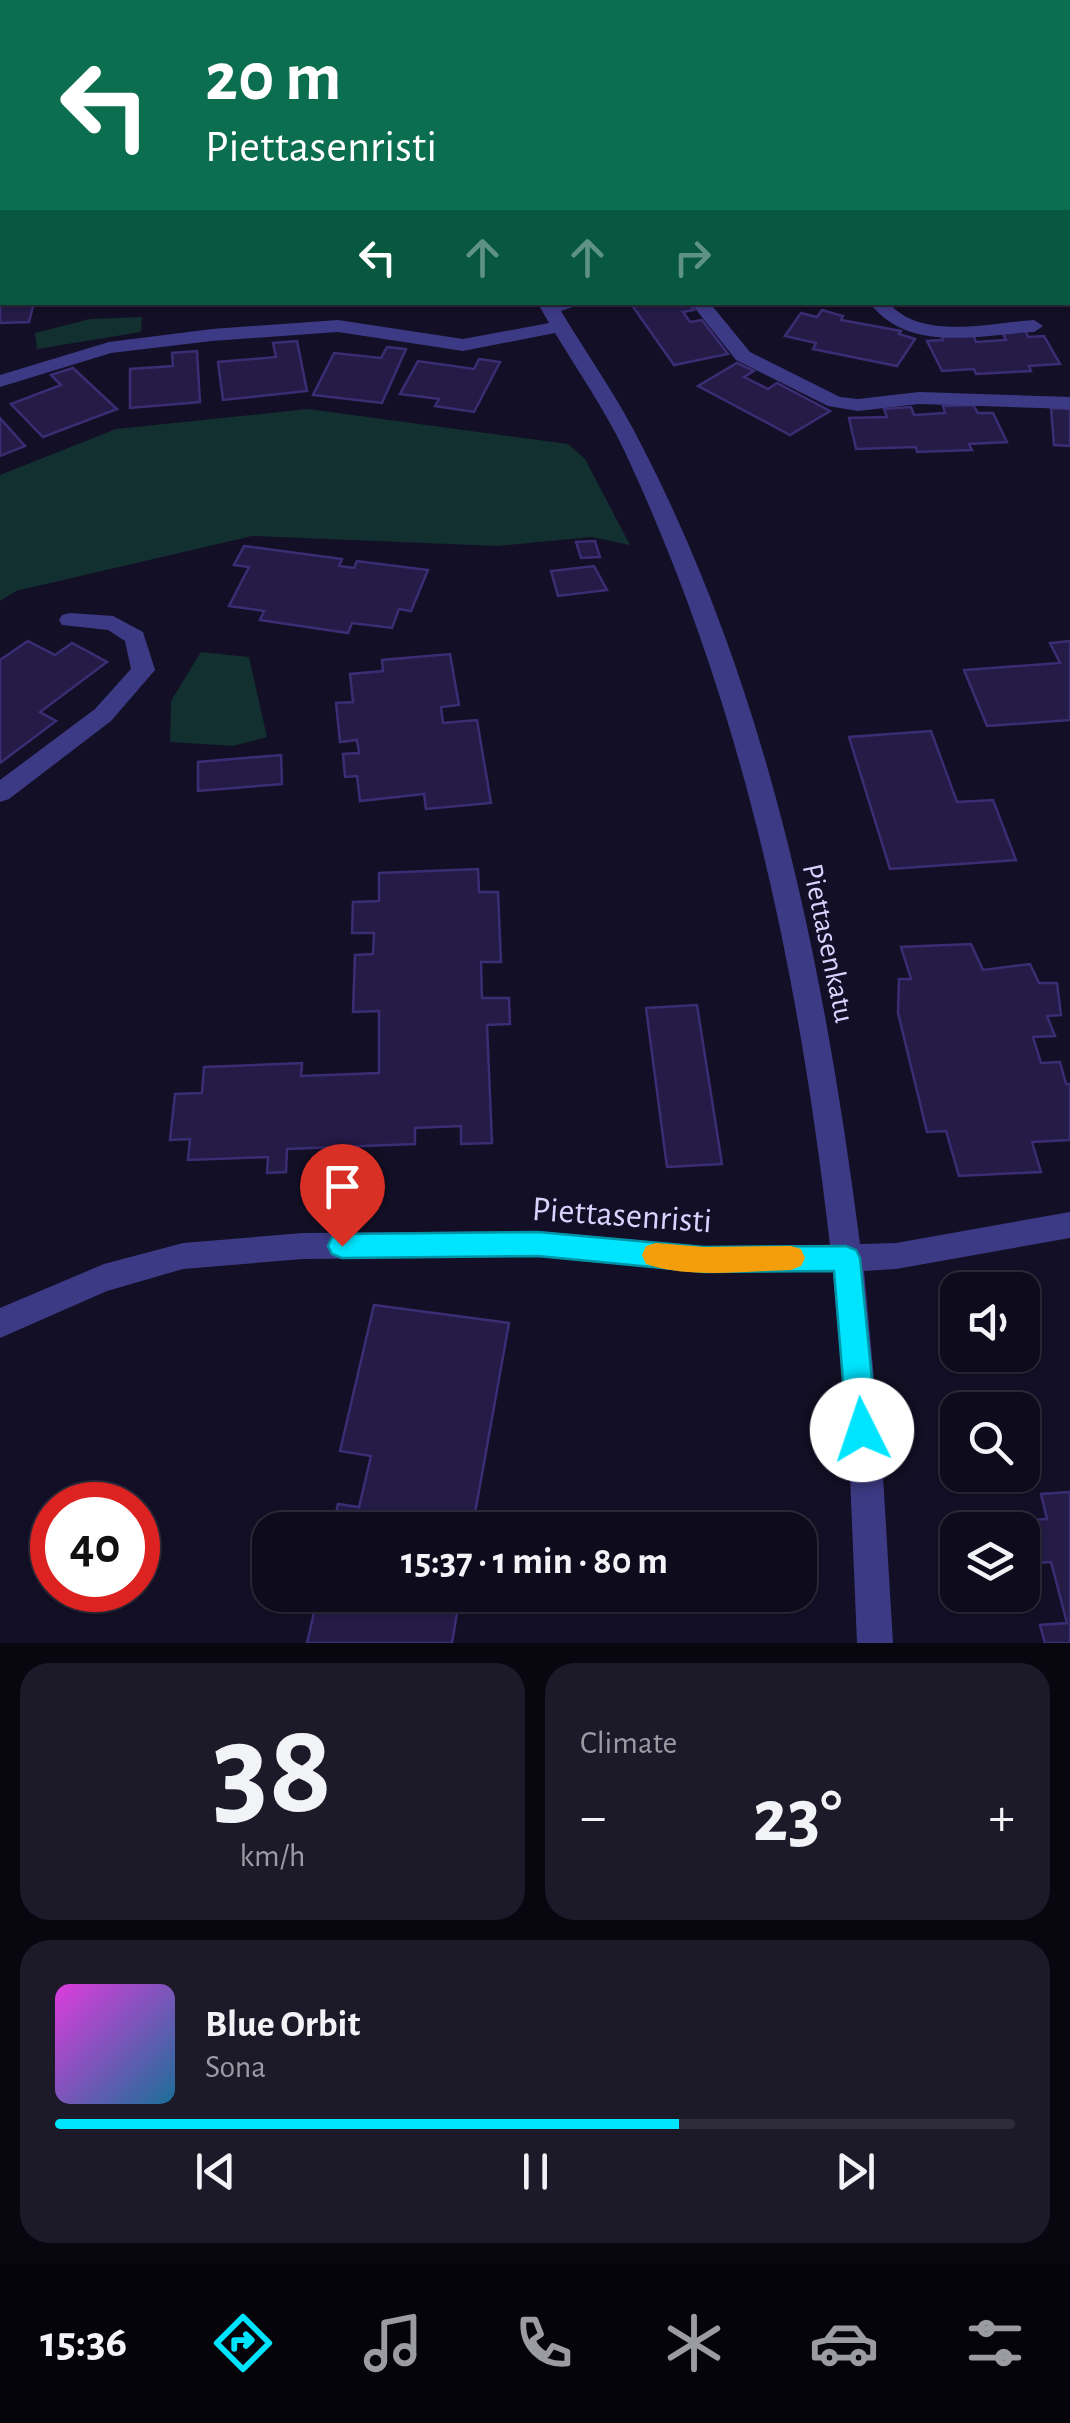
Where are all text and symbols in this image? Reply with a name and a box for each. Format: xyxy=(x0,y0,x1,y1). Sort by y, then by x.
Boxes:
icon: left xyxy=(40,40,170,170)
text: 20 m xyxy=(205,43,342,113)
text: Piettasenristi xyxy=(205,125,437,170)
icon: left xyxy=(350,230,405,285)
icon: ahead xyxy=(455,230,510,285)
icon: ahead xyxy=(560,230,615,285)
icon: right xyxy=(665,230,720,285)
street label: Piettasenkatu xyxy=(797,861,860,1026)
pin xyxy=(300,1144,385,1247)
icon: arrive xyxy=(315,1159,370,1214)
street label: Piettasenristi xyxy=(531,1192,713,1239)
map controls xyxy=(940,1272,1040,1612)
button: sound xyxy=(940,1272,1040,1372)
position arrow xyxy=(810,1378,914,1482)
button: search xyxy=(940,1392,1040,1492)
speed limit sign: 40 xyxy=(30,1482,160,1612)
button: layers xyxy=(940,1512,1040,1612)
text: 15:37 · 1 min · 80 m xyxy=(401,1543,668,1581)
text: 38 xyxy=(212,1707,333,1837)
text: Climate xyxy=(580,1727,677,1759)
text: 23° xyxy=(753,1780,842,1855)
text: − xyxy=(580,1790,606,1845)
text: + xyxy=(989,1790,1015,1845)
text: km/h xyxy=(239,1840,306,1872)
text: Blue Orbit xyxy=(205,2006,360,2044)
text: Sona xyxy=(205,2051,266,2083)
icon: previous xyxy=(188,2144,243,2199)
icon: pause xyxy=(508,2144,563,2199)
icon: next xyxy=(828,2144,883,2199)
icon: directions xyxy=(208,2308,278,2378)
icon: music xyxy=(358,2308,428,2378)
icon: phone xyxy=(509,2308,579,2378)
icon: climate xyxy=(659,2308,729,2378)
icon: car xyxy=(809,2308,879,2378)
icon: filters xyxy=(960,2308,1030,2378)
text: 15:36 xyxy=(40,2320,127,2365)

